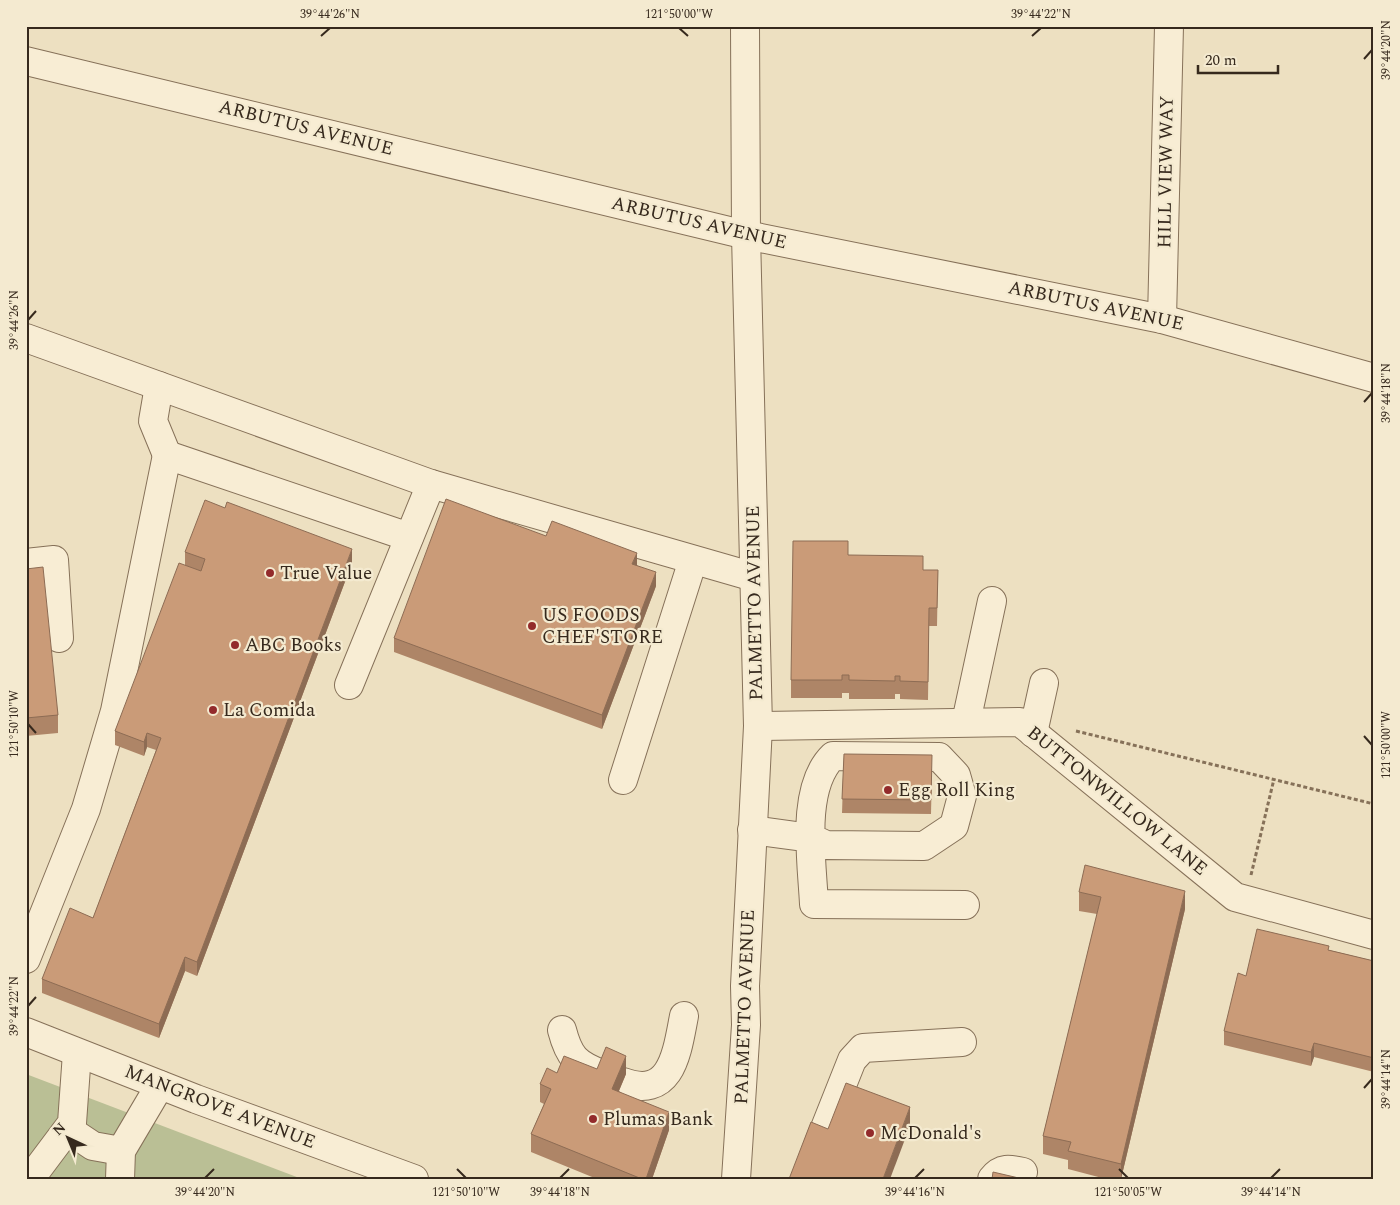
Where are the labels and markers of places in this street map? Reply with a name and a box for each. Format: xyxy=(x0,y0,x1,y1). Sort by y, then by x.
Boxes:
place label: True Value xyxy=(280,559,372,588)
marker: True Value xyxy=(264,567,276,579)
place label: US FOODS CHEF'STORE xyxy=(542,601,663,652)
marker: US FOODS CHEF'STORE xyxy=(526,620,538,632)
place label: ABC Books xyxy=(245,631,342,660)
marker: ABC Books xyxy=(229,639,241,651)
place label: La Comida xyxy=(223,696,316,725)
marker: La Comida xyxy=(207,704,219,716)
place label: Egg Roll King xyxy=(898,776,1015,805)
marker: Egg Roll King xyxy=(882,784,894,796)
place label: Plumas Bank xyxy=(603,1105,714,1134)
marker: Plumas Bank xyxy=(587,1113,599,1125)
place label: McDonald's xyxy=(880,1119,982,1148)
marker: McDonald's xyxy=(864,1127,876,1139)

